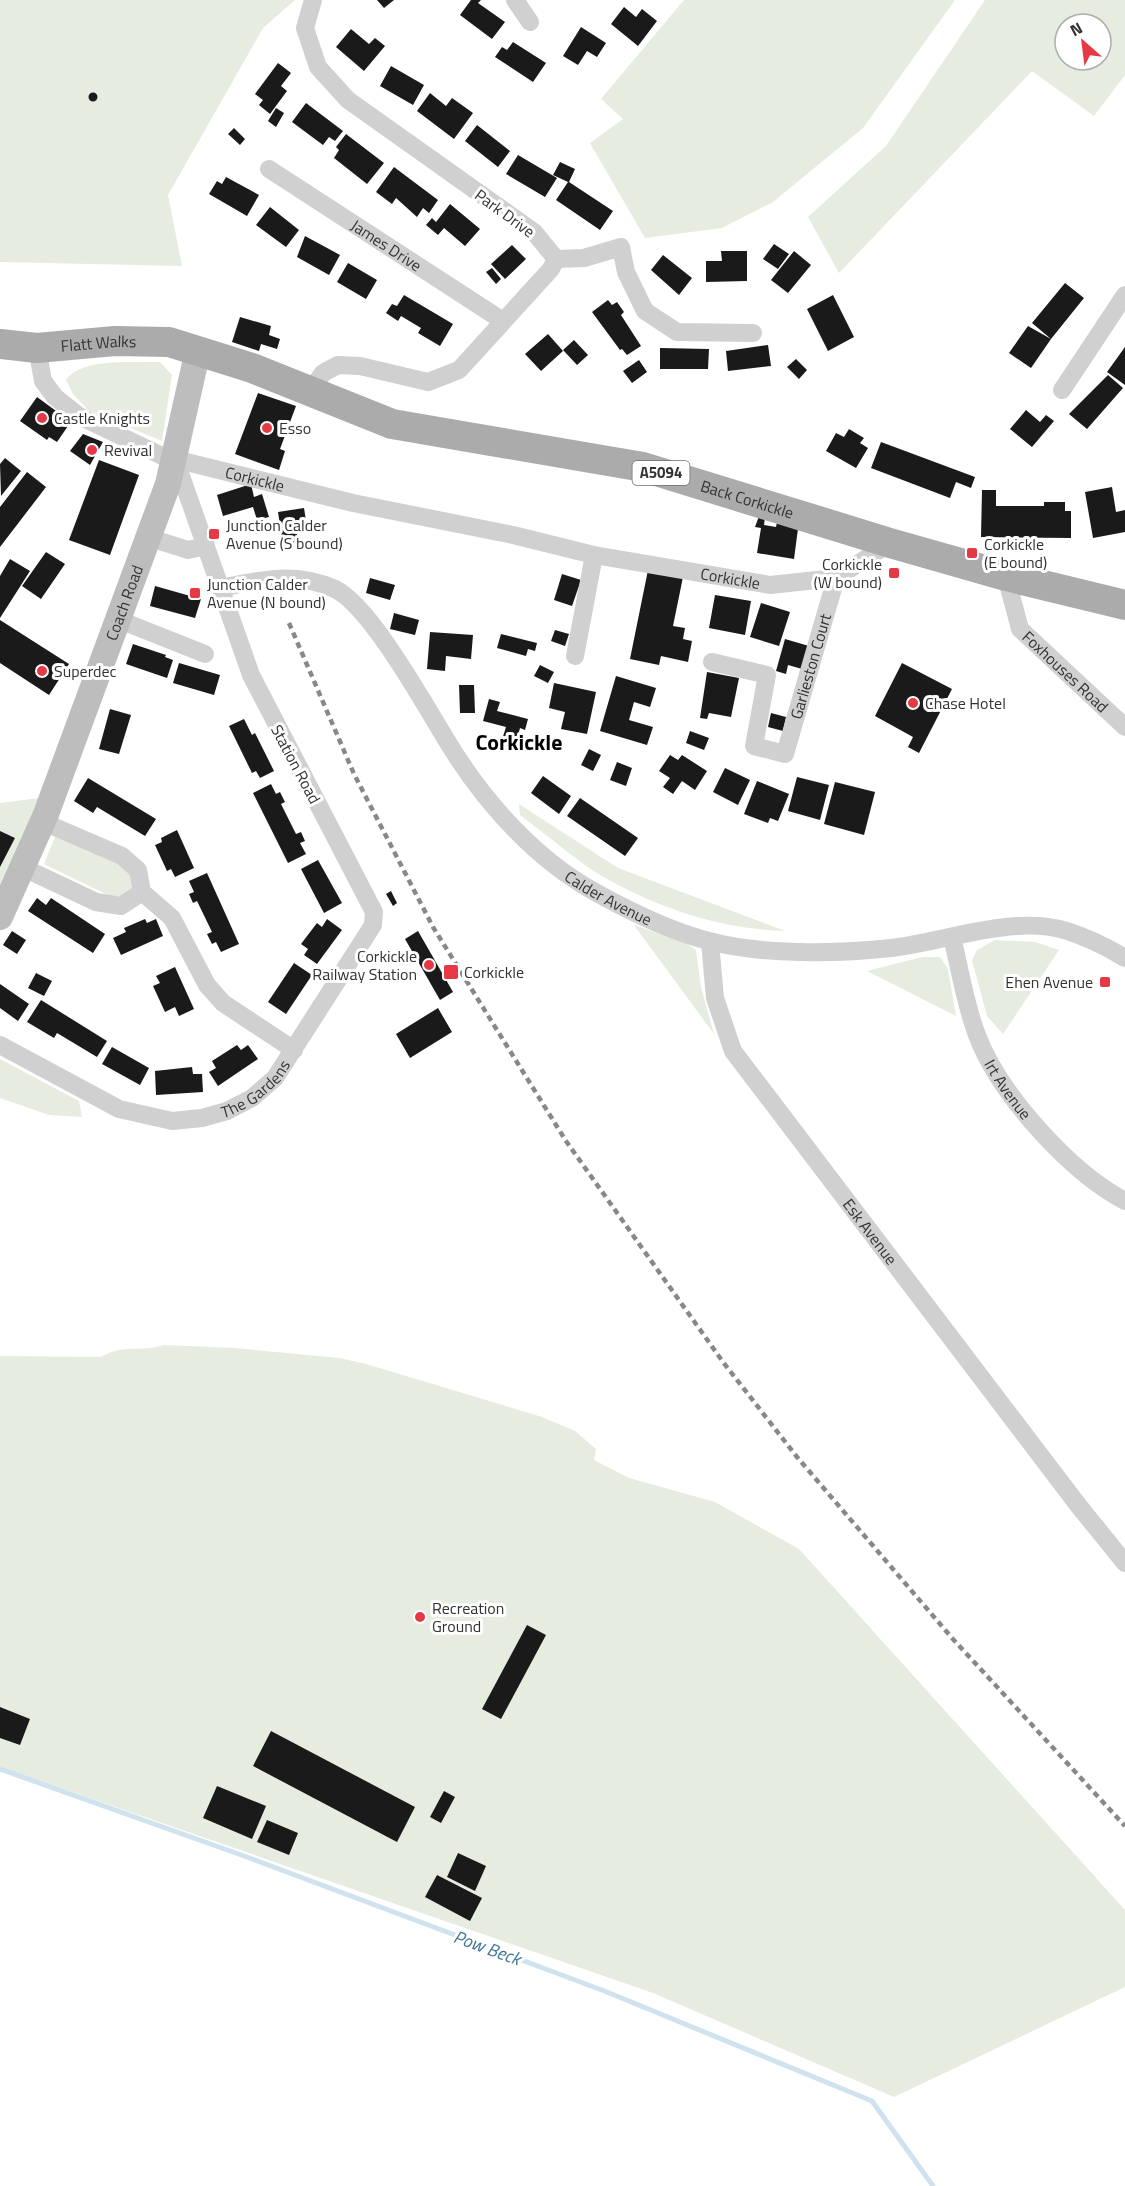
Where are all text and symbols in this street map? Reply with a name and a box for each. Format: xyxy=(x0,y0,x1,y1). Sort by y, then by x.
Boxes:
north arrow xyxy=(1053,12,1113,72)
text: N xyxy=(1065,16,1086,42)
street label: Park Drive xyxy=(470,183,540,243)
street label: James Drive xyxy=(346,213,427,277)
street label: Flatt Walks xyxy=(60,329,137,358)
place label: Castle Knights xyxy=(54,406,150,430)
marker: Castle Knights xyxy=(35,411,49,425)
place label: Esso xyxy=(279,416,311,440)
marker: Esso xyxy=(260,421,274,435)
place label: Revival xyxy=(104,438,152,462)
marker: Revival xyxy=(85,443,99,457)
street label: Corkickle xyxy=(223,460,287,498)
road number: A5094 xyxy=(632,461,690,485)
street label: Back Corkickle xyxy=(698,473,797,525)
place label: Junction Calder Avenue (S bound) xyxy=(226,513,343,555)
marker: Junction Calder Avenue (S bound) xyxy=(207,527,221,541)
place label: Corkickle (E bound) xyxy=(984,532,1047,574)
marker: Corkickle (E bound) xyxy=(965,546,979,560)
place label: Corkickle (W bound) xyxy=(813,552,882,594)
street label: Corkickle xyxy=(699,561,762,595)
street label: Coach Road xyxy=(99,562,149,644)
marker: Corkickle (W bound) xyxy=(887,566,901,580)
place label: Junction Calder Avenue (N bound) xyxy=(207,572,326,614)
marker: Junction Calder Avenue (N bound) xyxy=(188,586,202,600)
street label: Garlieston Court xyxy=(784,610,837,722)
street label: Foxhouses Road xyxy=(1017,625,1114,718)
place label: Superdec xyxy=(54,659,117,683)
marker: Superdec xyxy=(35,664,49,678)
place label: Chase Hotel xyxy=(925,691,1006,715)
marker: Chase Hotel xyxy=(906,696,920,710)
street label: Station Road xyxy=(265,720,327,808)
district label: Corkickle xyxy=(476,725,562,759)
street label: Calder Avenue xyxy=(560,864,656,931)
place label: Corkickle Railway Station xyxy=(312,944,417,986)
marker: Corkickle Railway Station xyxy=(422,958,436,972)
place label: Corkickle xyxy=(464,960,524,984)
marker: Corkickle xyxy=(442,963,460,981)
place label: Ehen Avenue xyxy=(1005,970,1093,994)
marker: Ehen Avenue xyxy=(1098,975,1112,989)
street label: The Gardens xyxy=(218,1055,296,1124)
street label: Irt Avenue xyxy=(978,1055,1037,1125)
street label: Esk Avenue xyxy=(837,1193,903,1270)
place label: Recreation Ground xyxy=(432,1596,504,1638)
marker: Recreation Ground xyxy=(413,1610,427,1624)
water label: Pow Beck xyxy=(450,1923,526,1973)

